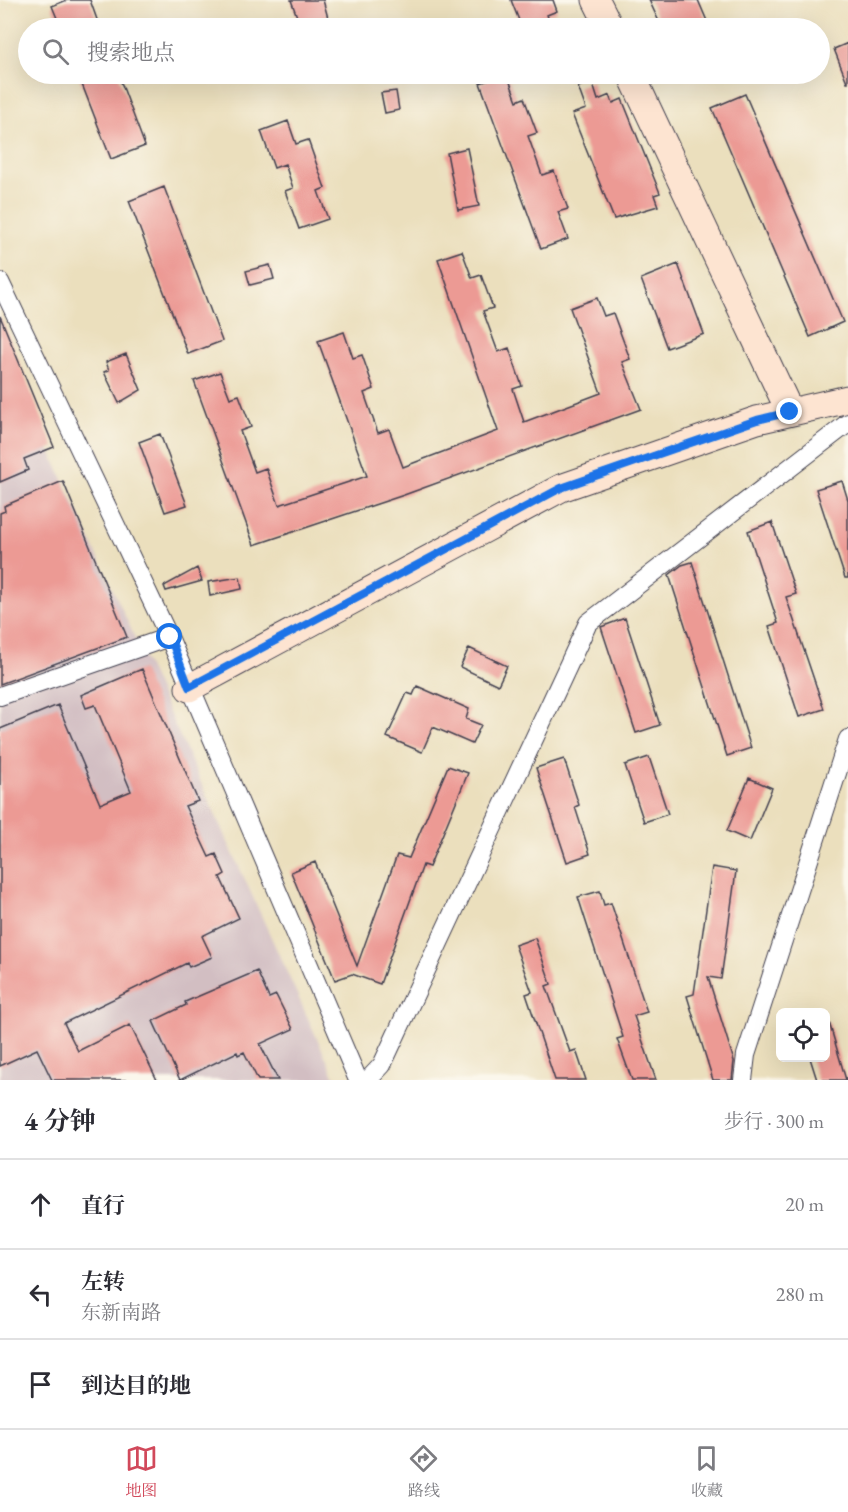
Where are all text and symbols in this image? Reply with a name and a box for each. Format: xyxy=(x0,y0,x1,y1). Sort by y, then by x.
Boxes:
search box xyxy=(18,18,830,84)
icon: search xyxy=(39,35,72,68)
text: 搜索地点 xyxy=(87,38,175,67)
route end xyxy=(776,398,802,424)
route start xyxy=(156,623,182,649)
map controls xyxy=(776,1008,830,1062)
button: locate xyxy=(776,1008,830,1062)
text: 4 分钟 xyxy=(24,1104,96,1138)
text: 步行 · 300 m xyxy=(724,1108,824,1134)
icon: ahead xyxy=(24,1188,57,1221)
text: 直行 xyxy=(81,1191,125,1220)
text: 20 m xyxy=(785,1191,824,1217)
text: 左转 xyxy=(81,1267,125,1296)
icon: left xyxy=(24,1278,57,1311)
text: 280 m xyxy=(776,1281,824,1307)
text: 东新南路 xyxy=(81,1299,161,1325)
icon: arrive xyxy=(24,1368,57,1401)
text: 到达目的地 xyxy=(81,1371,191,1400)
tab: 地图 xyxy=(125,1442,158,1501)
tab: 路线 xyxy=(407,1442,440,1501)
tab: 收藏 xyxy=(690,1442,723,1501)

